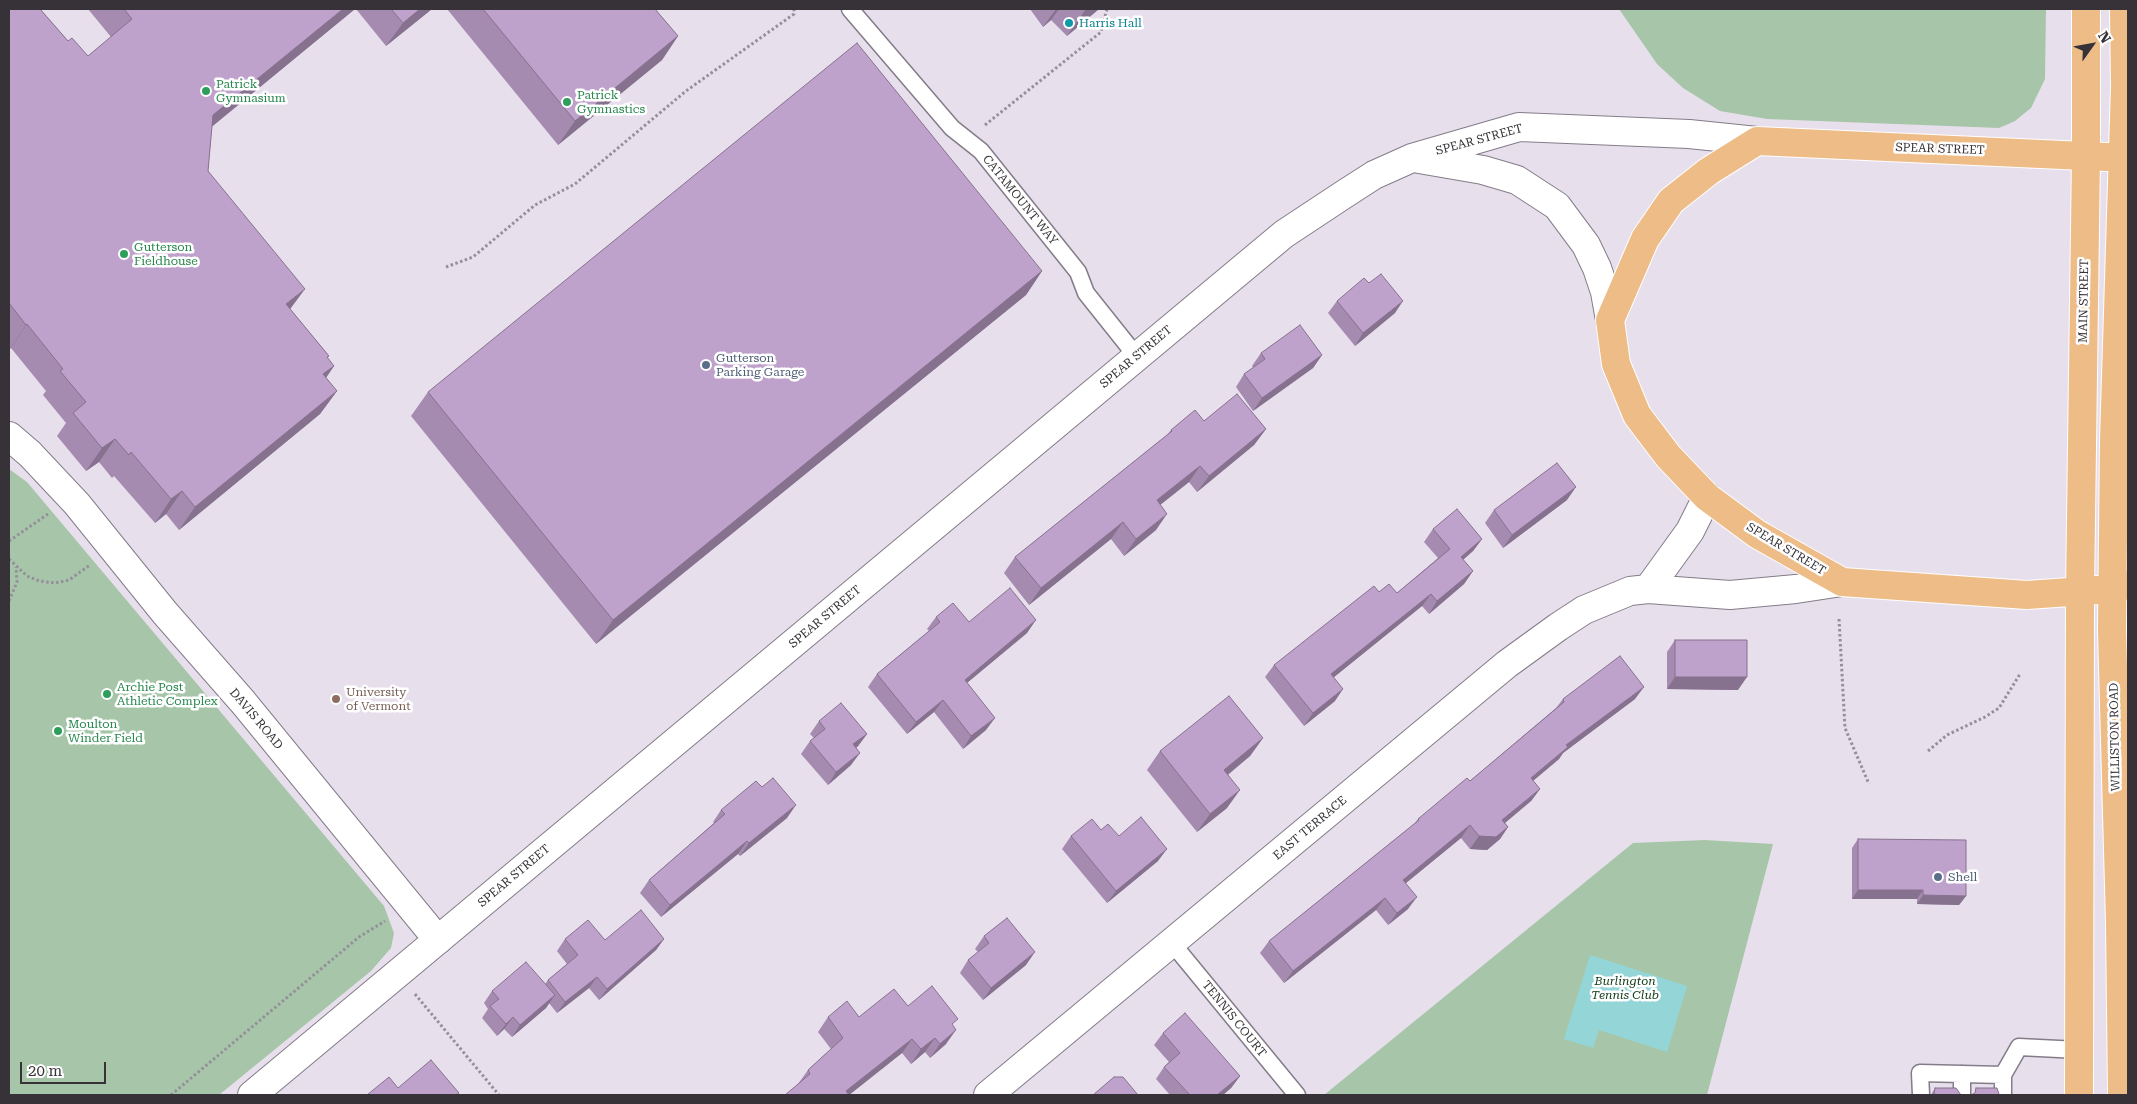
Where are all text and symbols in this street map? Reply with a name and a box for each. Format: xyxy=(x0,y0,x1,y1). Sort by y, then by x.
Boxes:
place label: Harris Hall xyxy=(1079,16,1142,30)
marker: Harris Hall xyxy=(1063,17,1075,29)
north arrow xyxy=(2067,20,2117,70)
text: N xyxy=(2095,28,2114,46)
place label: Patrick Gymnasium xyxy=(216,77,286,105)
marker: Patrick Gymnasium xyxy=(200,85,212,97)
place label: Patrick Gymnastics xyxy=(577,88,645,116)
marker: Patrick Gymnastics xyxy=(561,96,573,108)
street label: SPEAR STREET xyxy=(1434,121,1524,159)
street label: SPEAR STREET xyxy=(1895,140,1985,158)
street label: CATAMOUNT WAY xyxy=(979,152,1061,248)
place label: Gutterson Fieldhouse xyxy=(134,240,198,268)
marker: Gutterson Fieldhouse xyxy=(118,248,130,260)
street label: MAIN STREET xyxy=(2076,259,2092,343)
street label: SPEAR STREET xyxy=(1097,323,1175,391)
place label: Gutterson Parking Garage xyxy=(716,351,804,379)
marker: Gutterson Parking Garage xyxy=(700,359,712,371)
street label: SPEAR STREET xyxy=(1744,520,1828,578)
street label: SPEAR STREET xyxy=(786,583,864,651)
place label: Archie Post Athletic Complex xyxy=(117,680,218,708)
street label: WILLISTON ROAD xyxy=(2107,683,2123,791)
place label: University of Vermont xyxy=(346,685,411,713)
street label: DAVIS ROAD xyxy=(226,686,286,752)
marker: Archie Post Athletic Complex xyxy=(101,688,113,700)
marker: University of Vermont xyxy=(330,693,342,705)
place label: Moulton Winder Field xyxy=(68,717,143,745)
marker: Moulton Winder Field xyxy=(52,725,64,737)
street label: EAST TERRACE xyxy=(1270,793,1350,863)
street label: SPEAR STREET xyxy=(475,842,553,910)
place label: Shell xyxy=(1948,870,1977,884)
marker: Shell xyxy=(1932,871,1944,883)
park label: Burlington Tennis Club xyxy=(1591,974,1659,1002)
street label: TENNIS COURT xyxy=(1199,978,1269,1060)
scale bar xyxy=(22,1052,109,1084)
text: 20 m xyxy=(28,1062,62,1080)

